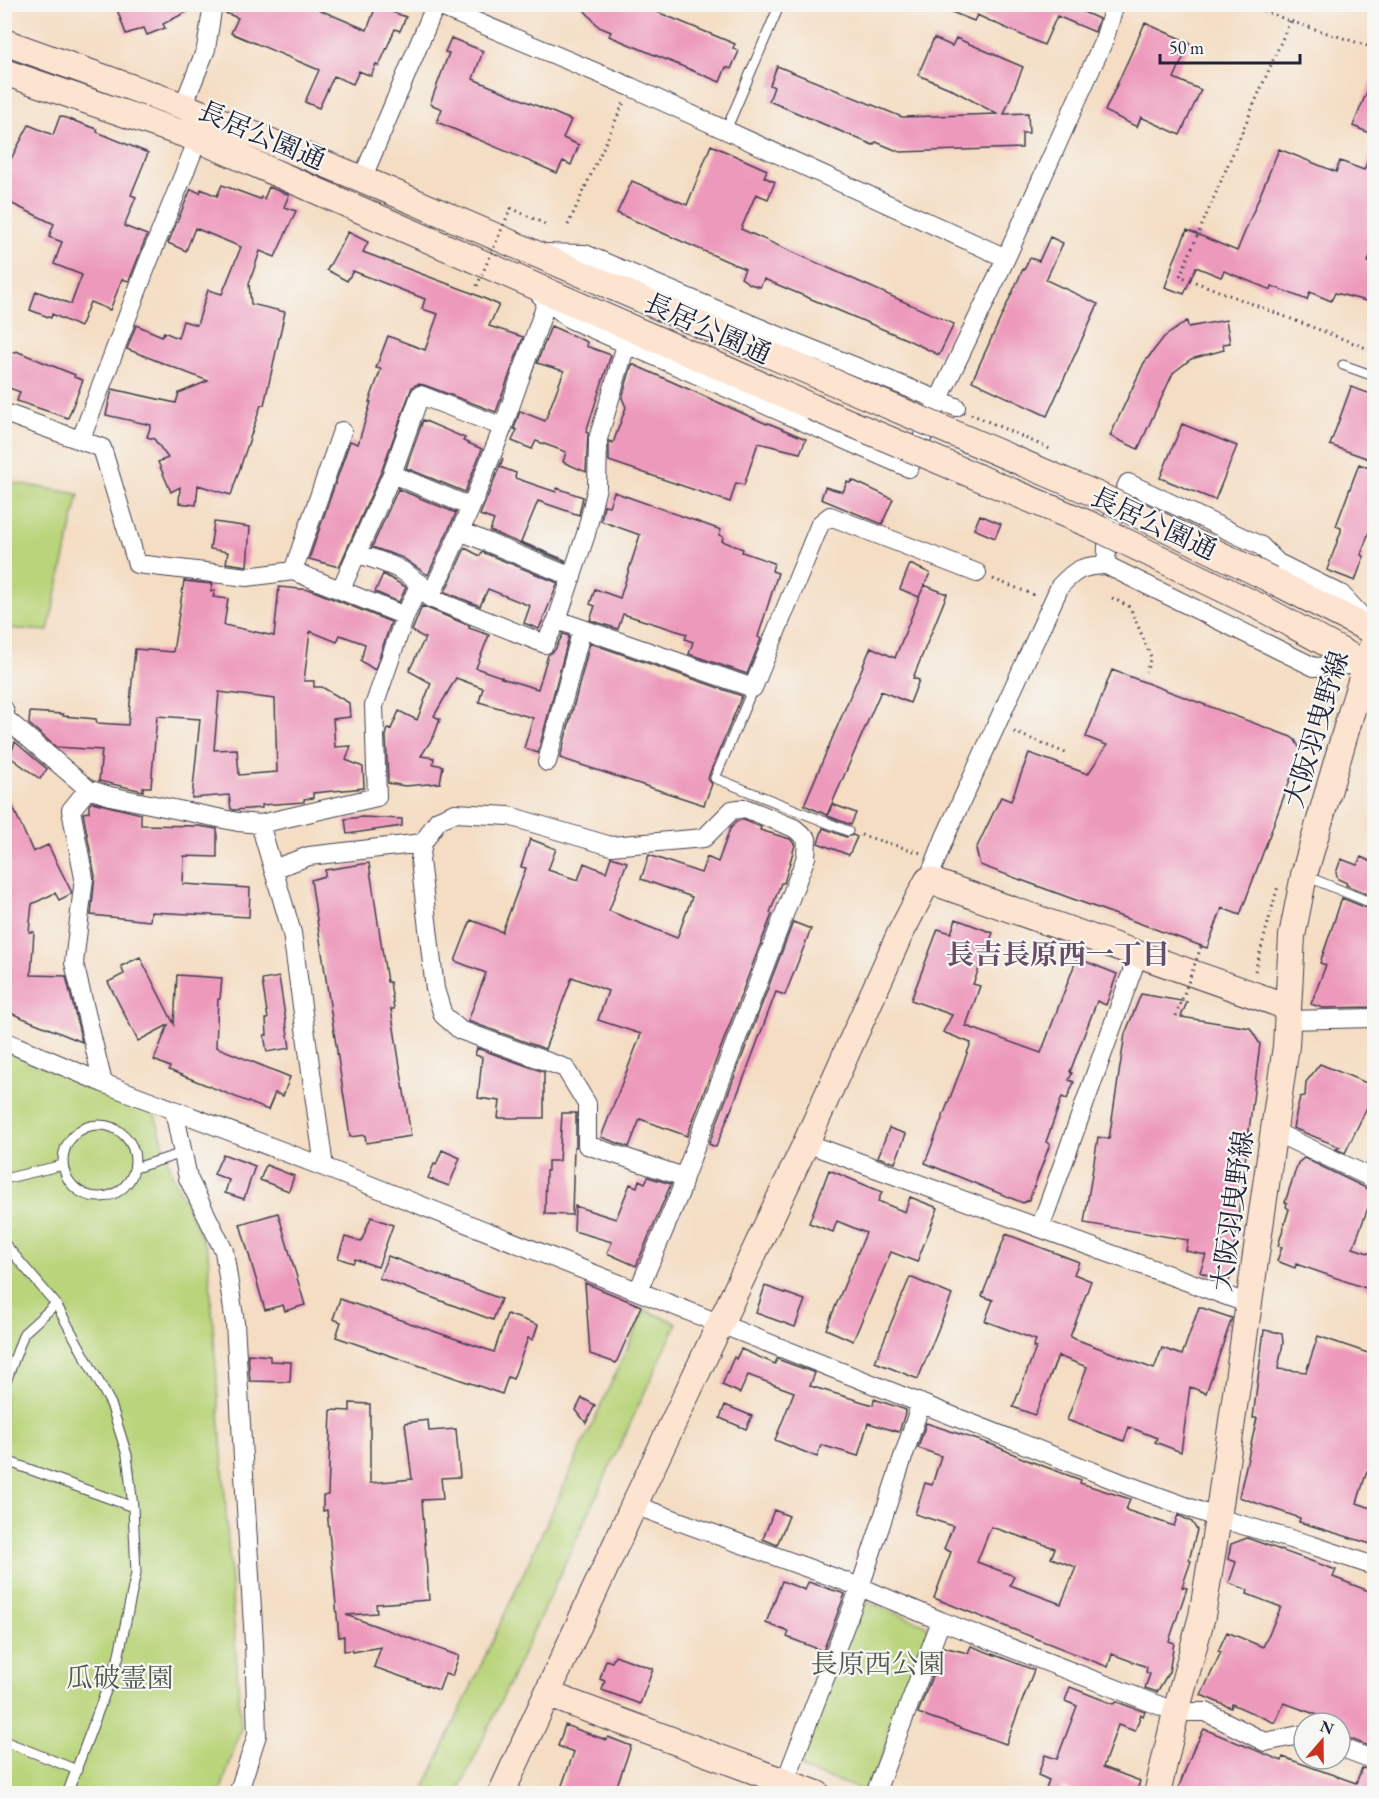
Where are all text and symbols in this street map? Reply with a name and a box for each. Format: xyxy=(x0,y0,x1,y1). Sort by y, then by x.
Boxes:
scale bar xyxy=(1160,27,1300,65)
text: 50 m xyxy=(1169,36,1204,59)
street label: 長居公園通 xyxy=(193,93,331,177)
street label: 長居公園通 xyxy=(639,285,777,371)
street label: 長居公園通 xyxy=(1085,479,1223,567)
street label: 大阪羽曳野線 xyxy=(1276,646,1356,812)
district label: 長吉長原西一丁目 xyxy=(946,936,1170,972)
street label: 大阪羽曳野線 xyxy=(1203,1128,1261,1294)
park label: 長原西公園 xyxy=(811,1646,946,1681)
park label: 瓜破霊園 xyxy=(66,1660,174,1695)
north arrow xyxy=(1292,1711,1352,1771)
text: N xyxy=(1317,1715,1337,1739)

